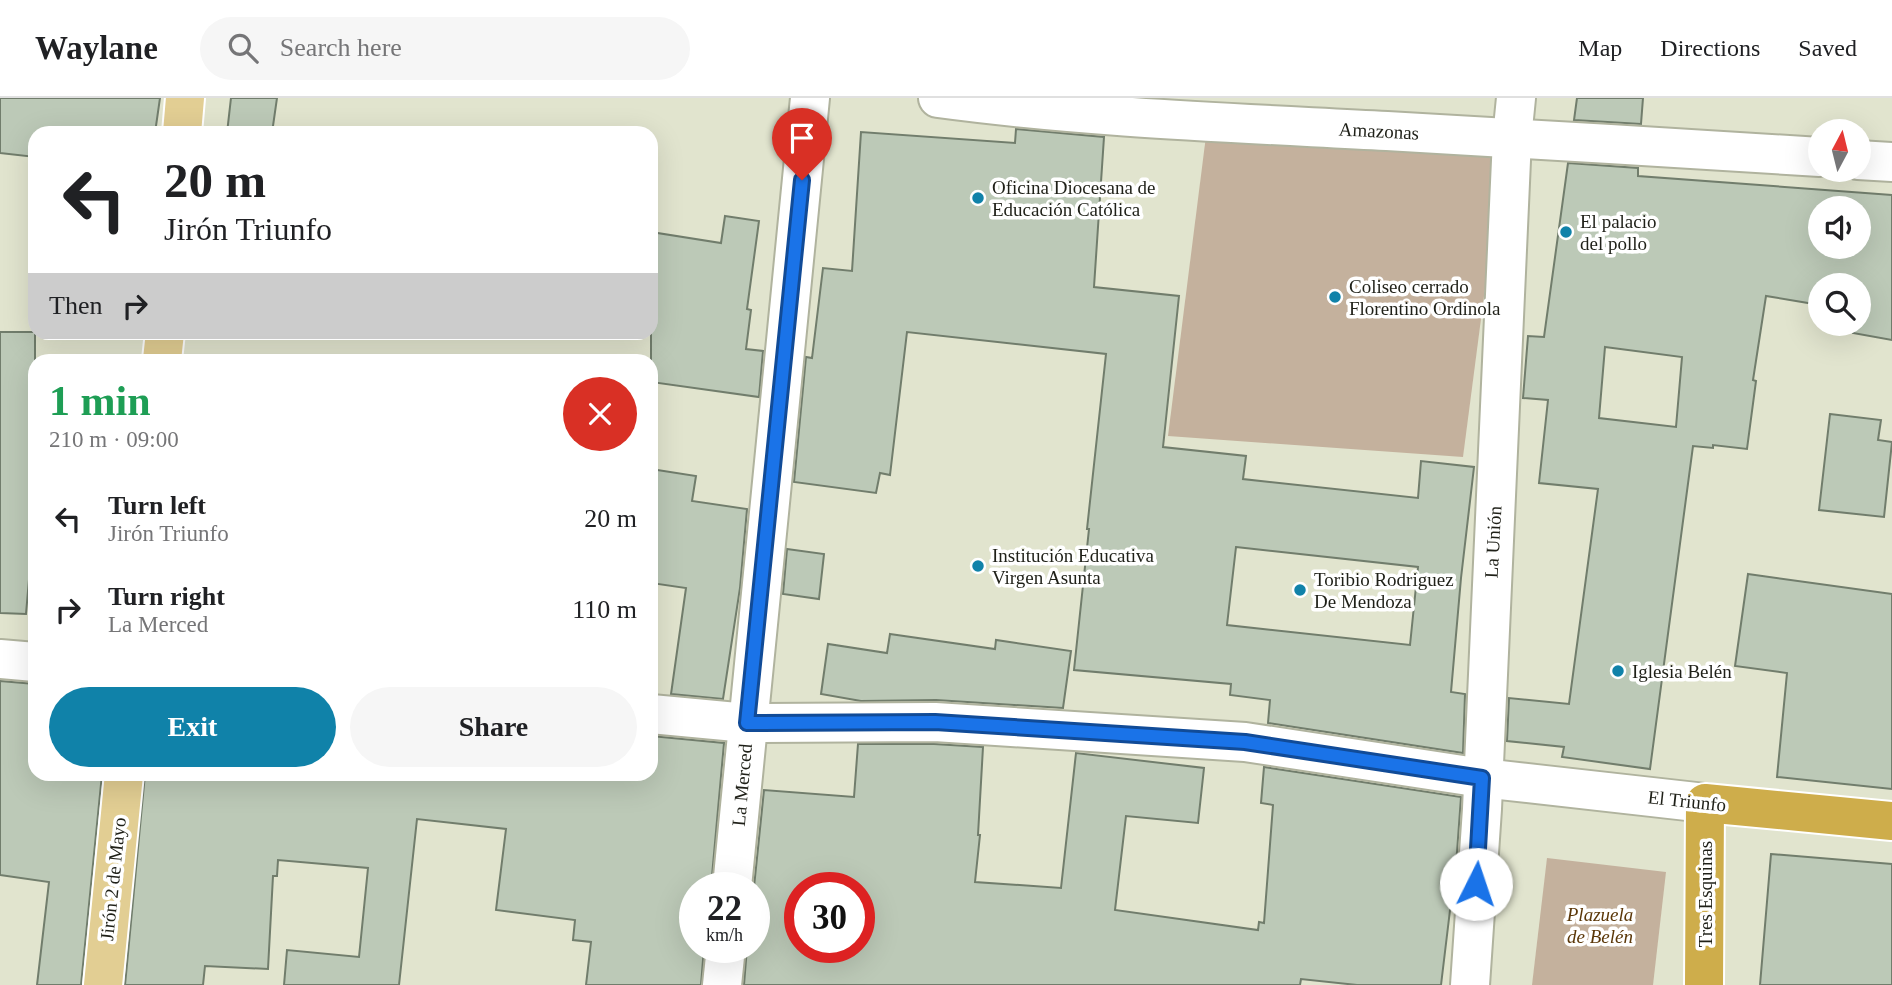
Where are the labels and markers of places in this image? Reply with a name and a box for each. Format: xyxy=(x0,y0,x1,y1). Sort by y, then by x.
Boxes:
pin xyxy=(772,108,832,180)
place label: Oficina Diocesana de Educación Católica xyxy=(992,177,1156,220)
marker: Oficina Diocesana de Educación Católica xyxy=(970,190,986,206)
place label: El palacio del pollo xyxy=(1580,211,1657,254)
marker: El palacio del pollo xyxy=(1558,224,1574,240)
place label: Coliseo cerrado Florentino Ordinola xyxy=(1349,276,1501,319)
marker: Coliseo cerrado Florentino Ordinola xyxy=(1327,289,1343,305)
place label: Institución Educativa Virgen Asunta xyxy=(992,545,1155,588)
marker: Institución Educativa Virgen Asunta xyxy=(970,558,986,574)
place label: Toribio Rodriguez De Mendoza xyxy=(1314,569,1454,612)
marker: Toribio Rodriguez De Mendoza xyxy=(1292,582,1308,598)
place label: Iglesia Belén xyxy=(1632,661,1732,682)
marker: Iglesia Belén xyxy=(1610,663,1626,679)

